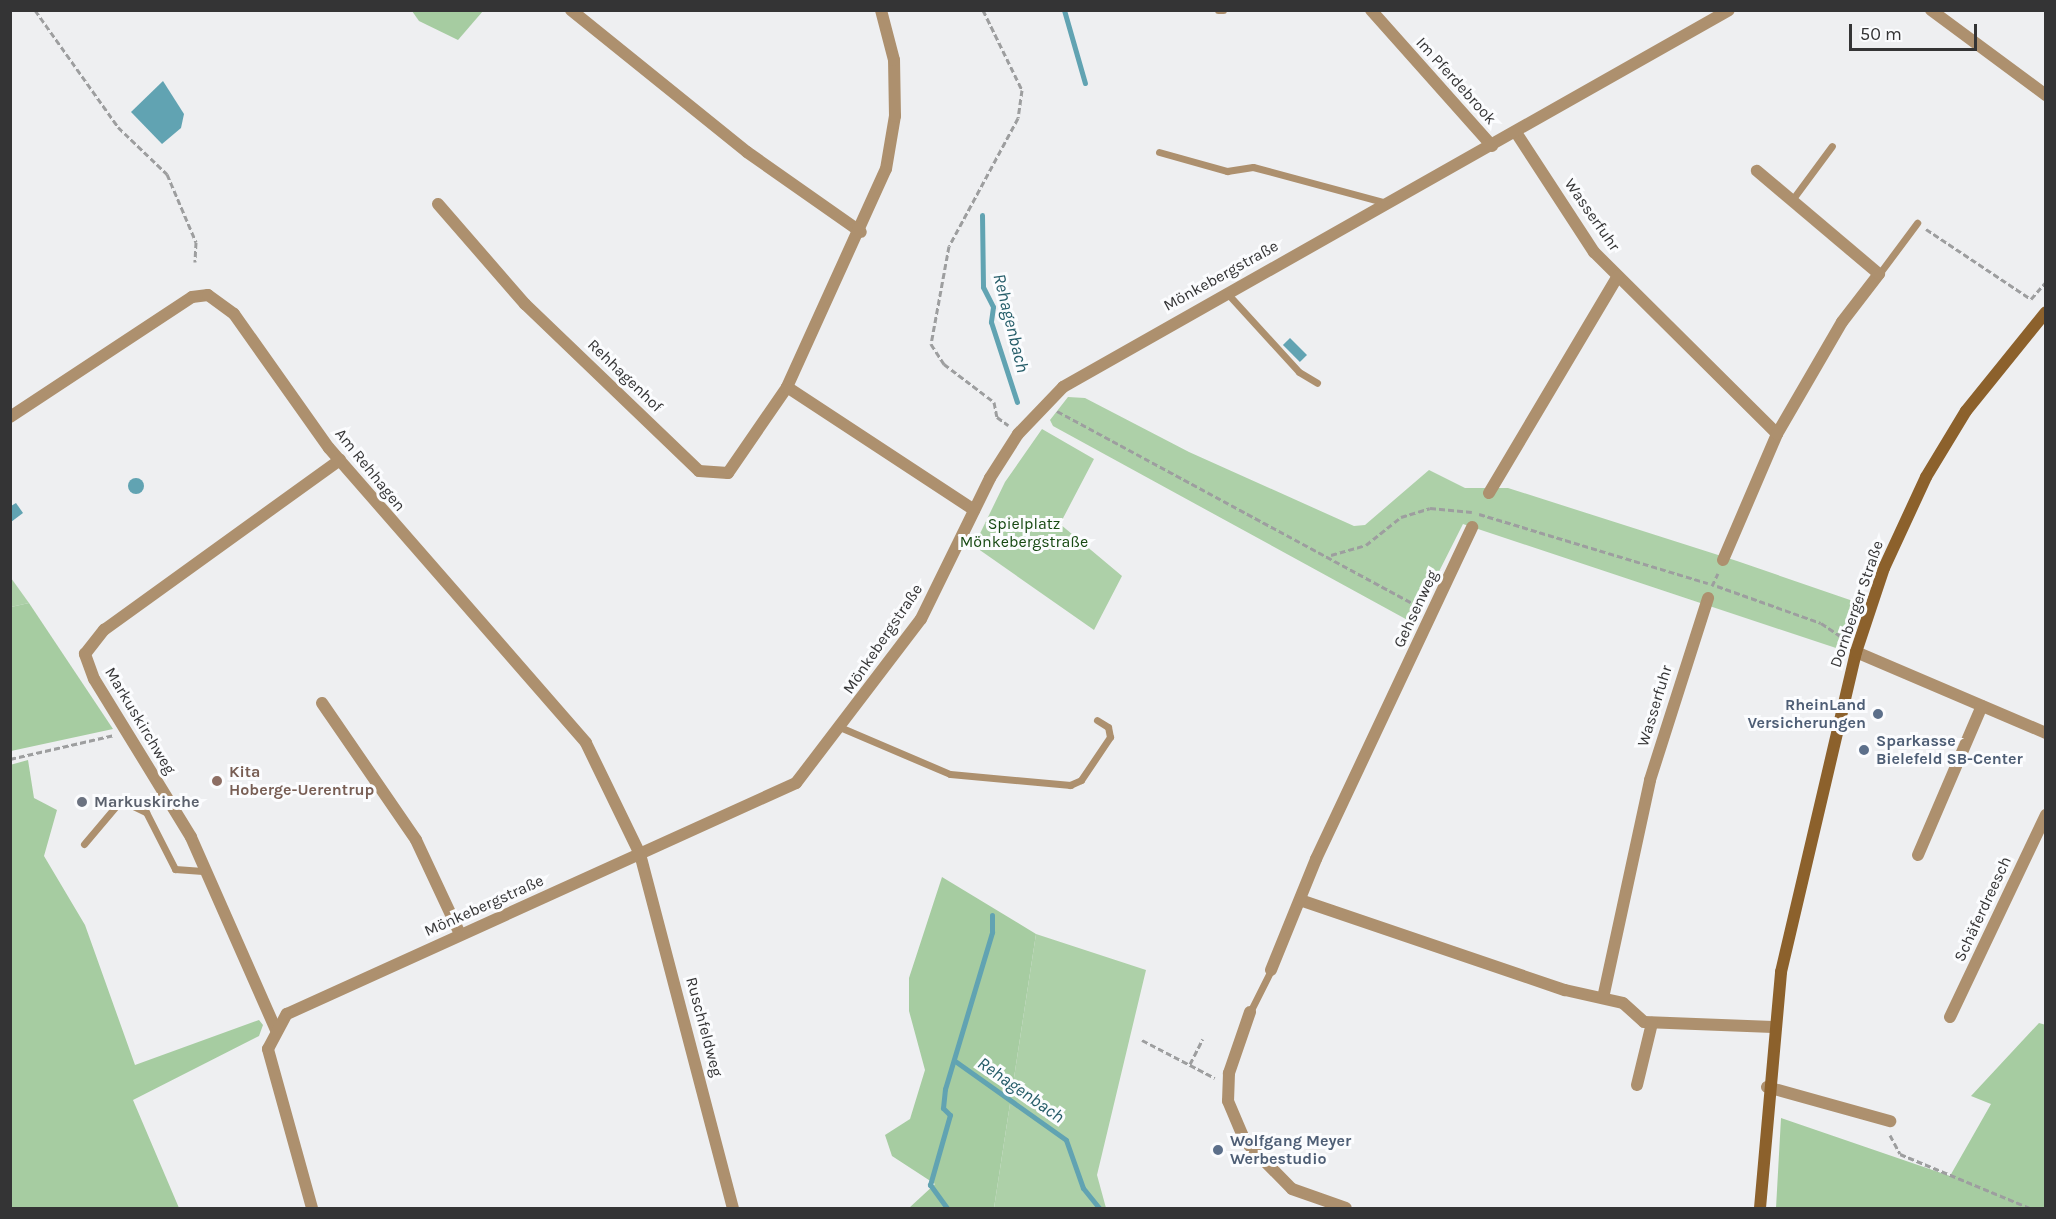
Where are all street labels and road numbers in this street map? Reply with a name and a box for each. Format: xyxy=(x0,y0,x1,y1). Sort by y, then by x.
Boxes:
street label: Im Pferdebrook xyxy=(1412,33,1500,129)
street label: Wasserfuhr xyxy=(1560,175,1624,255)
street label: Mönkebergstraße xyxy=(1160,236,1282,316)
street label: Rehhagenhof xyxy=(583,335,667,417)
street label: Am Rehhagen xyxy=(331,425,409,515)
street label: Dornberger Straße xyxy=(1826,538,1888,670)
street label: Gehsenweg xyxy=(1390,567,1442,651)
street label: Mönkebergstraße xyxy=(839,580,927,698)
street label: Wasserfuhr xyxy=(1634,663,1676,749)
street label: Markuskirchweg xyxy=(100,664,180,778)
street label: Schäferdreesch xyxy=(1950,853,2016,965)
street label: Mönkebergstraße xyxy=(421,871,547,941)
street label: Ruschfeldweg xyxy=(681,975,727,1079)

